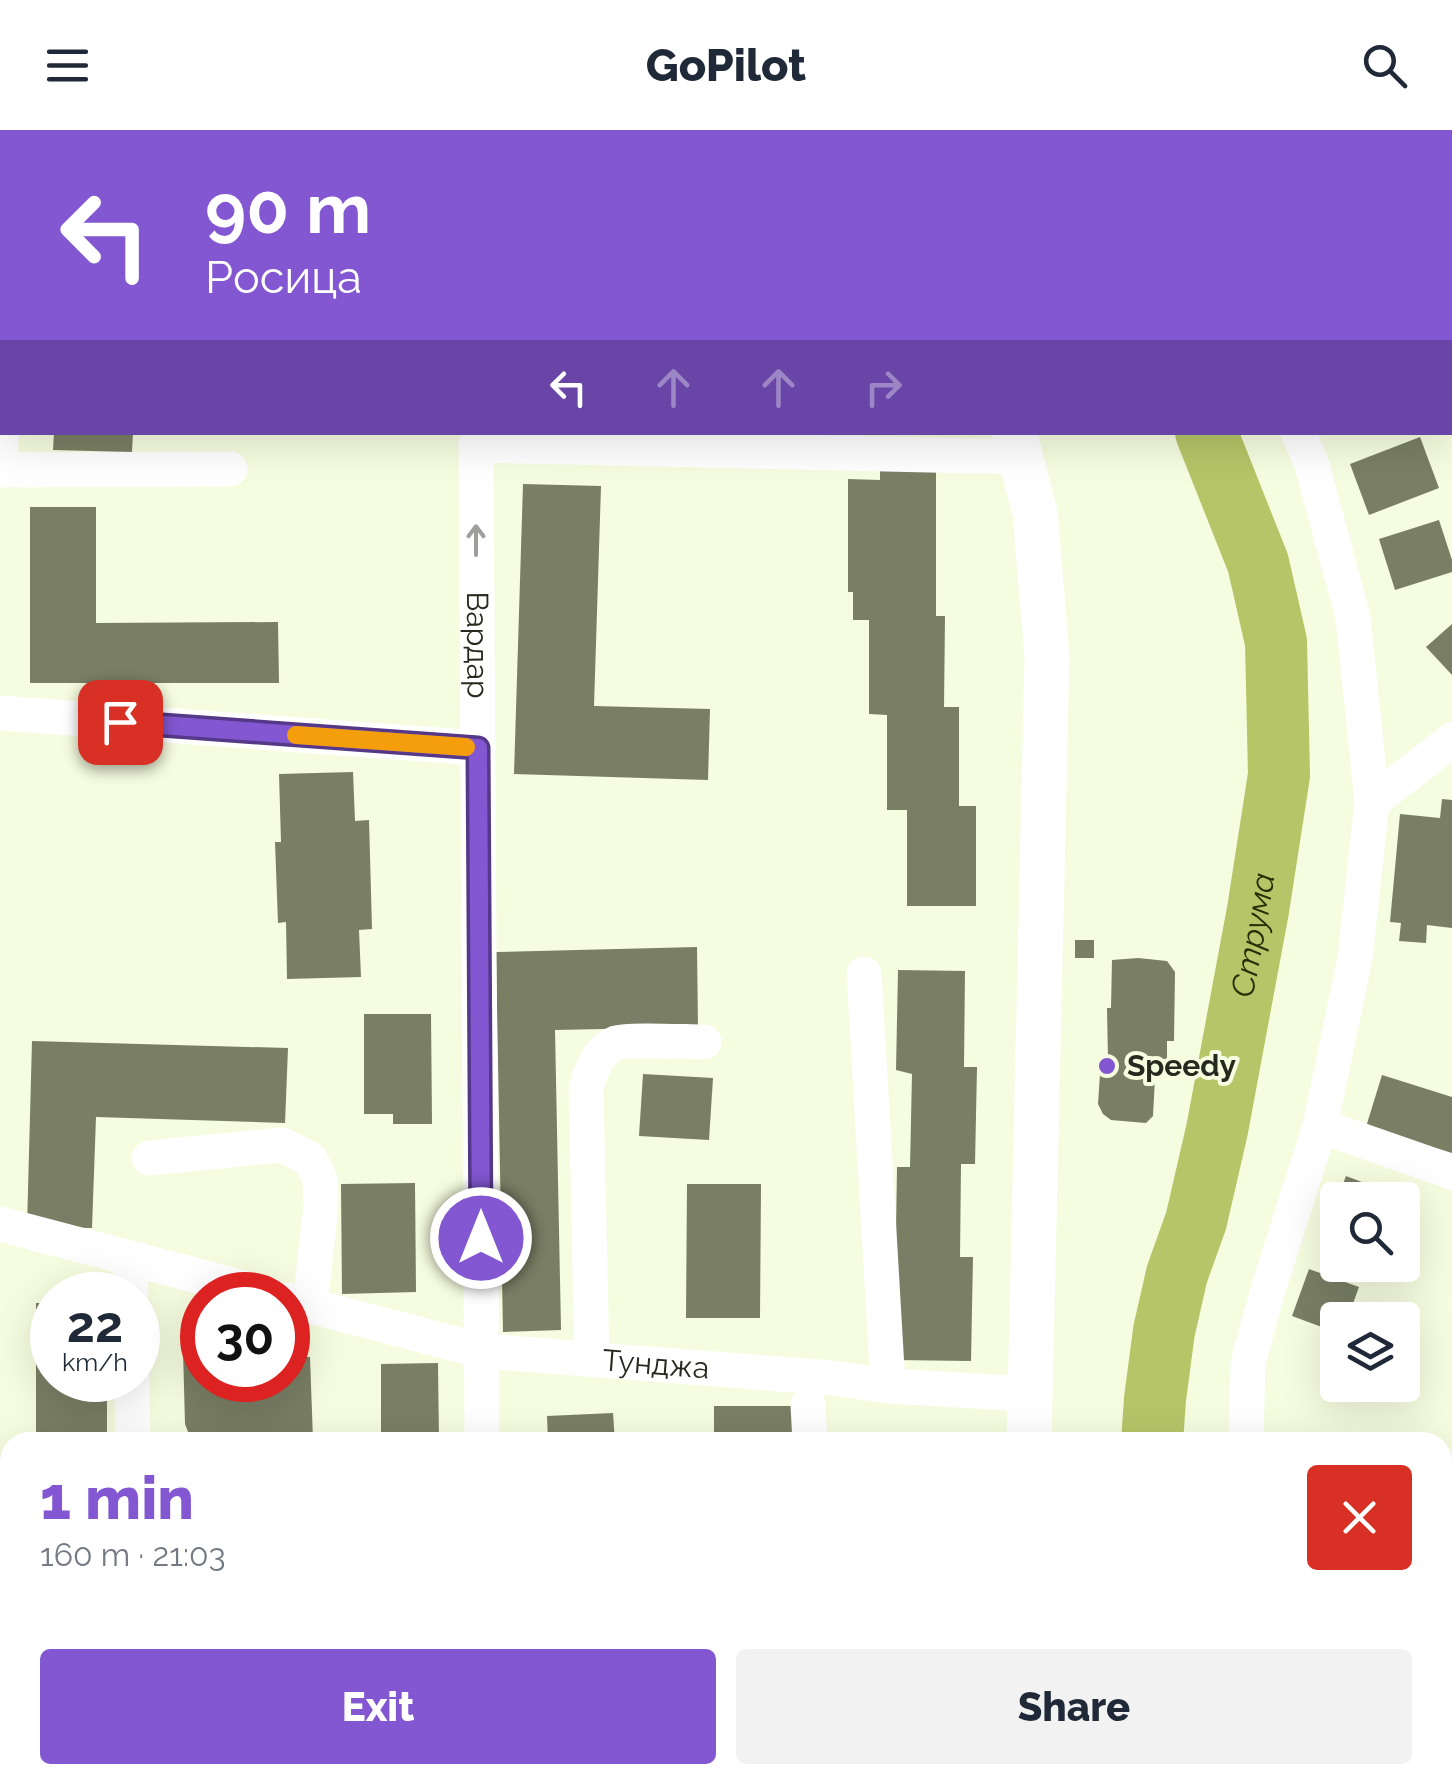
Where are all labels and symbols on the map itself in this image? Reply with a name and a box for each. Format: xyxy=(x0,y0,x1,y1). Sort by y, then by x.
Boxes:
one-way arrow xyxy=(467,525,486,557)
street label: Вардар xyxy=(460,591,496,699)
pin xyxy=(78,680,163,765)
water label: Струма xyxy=(1223,870,1282,1000)
place label: Speedy xyxy=(1127,1048,1237,1083)
marker: Speedy xyxy=(1096,1055,1118,1077)
position arrow xyxy=(429,1186,533,1290)
speed limit sign: 30 xyxy=(180,1272,310,1402)
street label: Тунджа xyxy=(601,1342,711,1385)

